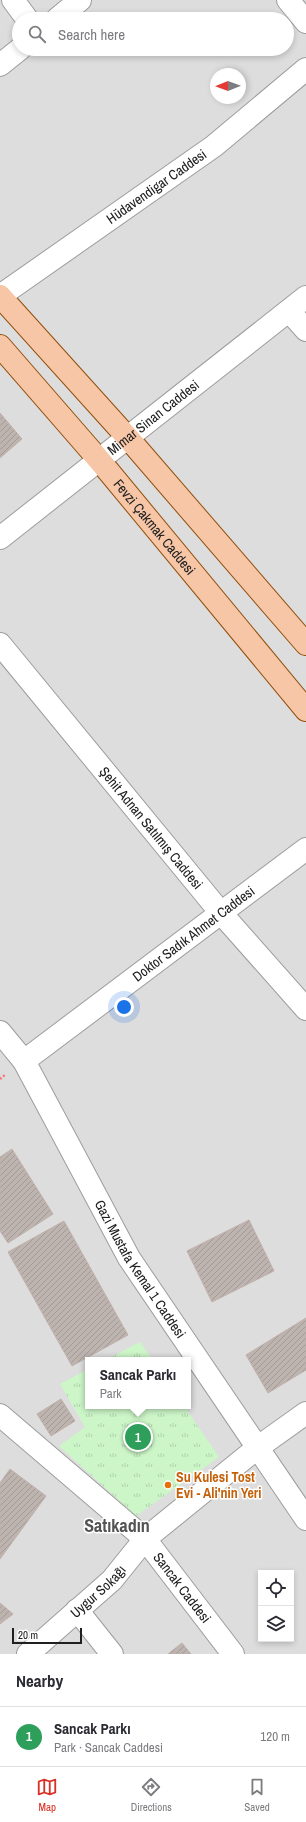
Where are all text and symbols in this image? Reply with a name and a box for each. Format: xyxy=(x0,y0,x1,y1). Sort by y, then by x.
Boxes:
search box xyxy=(12,12,294,56)
icon: search xyxy=(26,23,48,45)
text: Search here xyxy=(58,24,125,45)
north arrow xyxy=(210,68,246,104)
street label: Hüdavendigar Caddesi xyxy=(103,145,210,228)
street label: Mimar Sinan Caddesi xyxy=(104,376,203,459)
street label: Fevzi Çakmak Caddesi xyxy=(110,475,199,579)
street label: Şehit Adnan Satılmış Caddesi xyxy=(95,763,207,893)
street label: Doktor Sadık Ahmet Caddesi xyxy=(129,882,258,985)
your location xyxy=(114,997,134,1017)
street label: Gazi Mustafa Kemal 1 Caddesi xyxy=(91,1197,190,1342)
popup xyxy=(85,1357,191,1409)
text: Sancak Parkı xyxy=(100,1364,176,1385)
text: Park xyxy=(100,1385,122,1402)
pin: 1 xyxy=(125,1422,151,1452)
place label: Su Kulesi Tost Evi - Ali'nin Yeri xyxy=(176,1468,262,1502)
marker: Su Kulesi Tost Evi - Ali'nin Yeri xyxy=(163,1480,173,1490)
district label: Satıkadın xyxy=(84,1513,150,1538)
street label: Sancak Caddesi xyxy=(149,1549,215,1627)
street label: Uygur Sokağı xyxy=(66,1561,130,1622)
map controls xyxy=(258,1570,294,1642)
button: locate xyxy=(258,1570,294,1606)
button: layers xyxy=(258,1606,294,1642)
scale bar xyxy=(12,1626,82,1645)
text: 20 m xyxy=(18,1628,38,1642)
text: Nearby xyxy=(16,1669,63,1692)
text: Sancak Parkı xyxy=(54,1718,131,1739)
text: 1 xyxy=(26,1728,32,1745)
text: 120 m xyxy=(260,1728,290,1745)
text: Park · Sancak Caddesi xyxy=(54,1739,163,1756)
tab: Map xyxy=(36,1776,58,1814)
tab: Directions xyxy=(131,1776,172,1814)
tab: Saved xyxy=(244,1776,270,1814)

